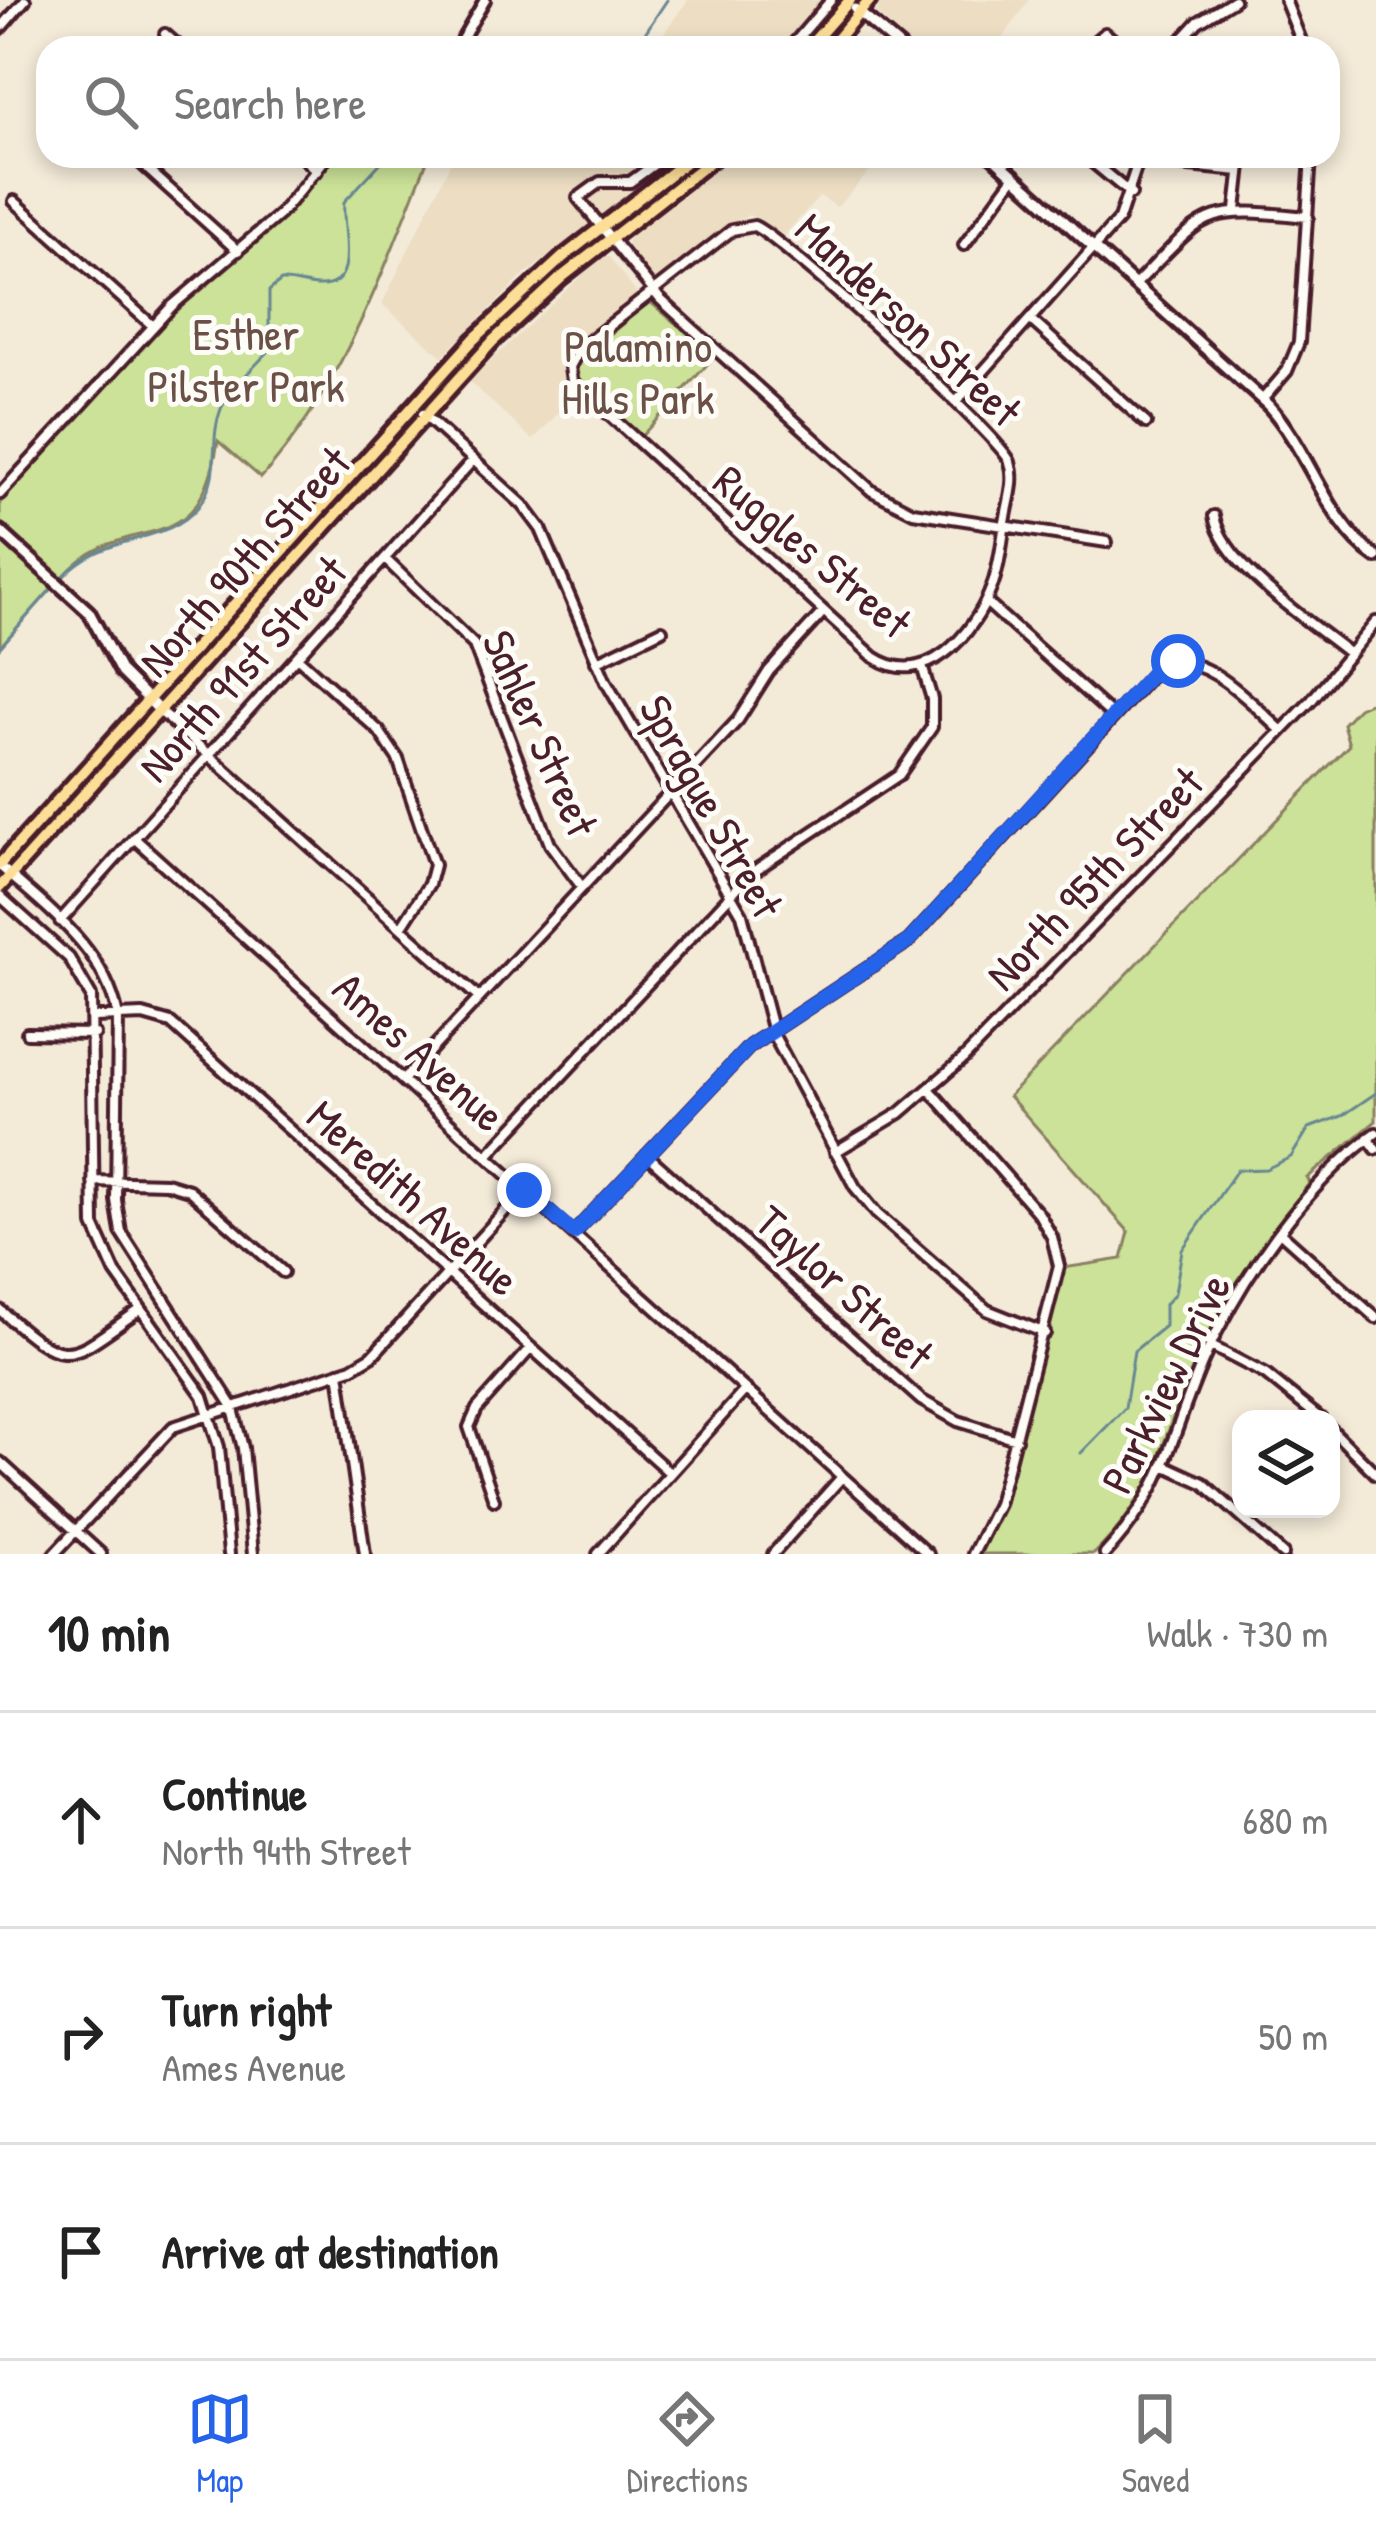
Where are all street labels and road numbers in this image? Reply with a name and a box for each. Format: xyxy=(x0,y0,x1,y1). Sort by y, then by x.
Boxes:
street label: Manderson Street xyxy=(783,198,1036,440)
street label: North 90th Street xyxy=(124,432,364,689)
street label: Ruggles Street xyxy=(701,450,925,652)
street label: North 91st Street xyxy=(124,541,360,794)
street label: Sahler Street xyxy=(468,620,614,846)
street label: Sprague Street xyxy=(626,684,799,929)
street label: North 95th Street xyxy=(972,752,1217,1003)
street label: Ames Avenue xyxy=(321,957,519,1145)
street label: Meredith Avenue xyxy=(295,1085,533,1309)
street label: Taylor Street xyxy=(743,1191,948,1384)
street label: Parkview Drive xyxy=(1086,1263,1244,1503)

